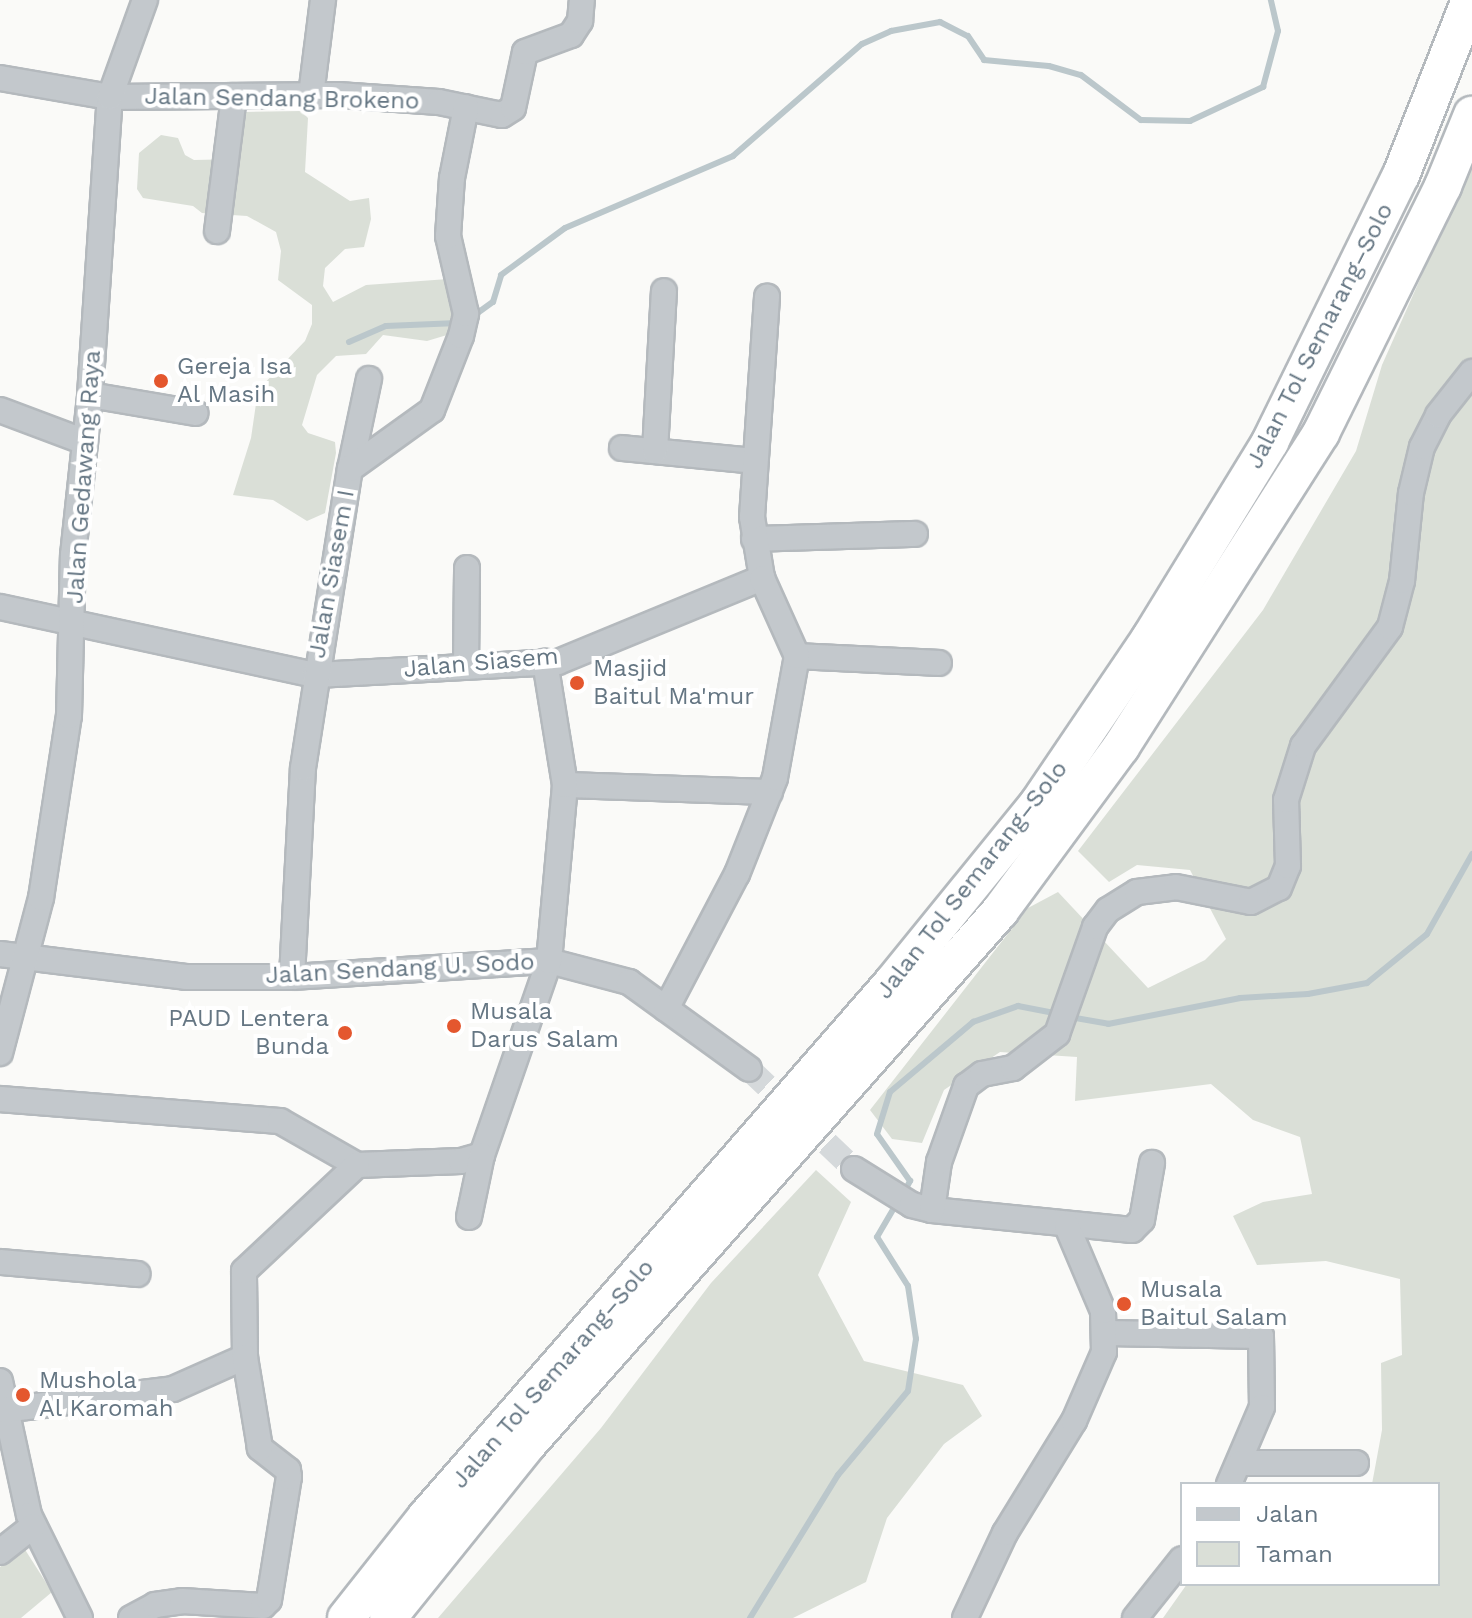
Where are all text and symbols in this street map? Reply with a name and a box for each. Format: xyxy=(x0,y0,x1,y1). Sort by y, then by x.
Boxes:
street label: Jalan Sendang Brokeno xyxy=(144,82,420,116)
street label: Jalan Tol Semarang–Solo xyxy=(1240,198,1400,474)
street label: Jalan Gedawang Raya xyxy=(61,349,107,605)
place label: Gereja Isa Al Masih xyxy=(177,353,293,409)
marker: Gereja Isa Al Masih xyxy=(152,372,170,390)
street label: Jalan Siasem I xyxy=(303,487,361,661)
street label: Jalan Siasem xyxy=(402,642,560,684)
place label: Masjid Baitul Ma'mur xyxy=(593,655,755,711)
marker: Masjid Baitul Ma'mur xyxy=(568,674,586,692)
street label: Jalan Tol Semarang–Solo xyxy=(870,755,1074,1005)
street label: Jalan Sendang U. Sodo xyxy=(265,948,535,990)
place label: Musala Darus Salam xyxy=(470,998,619,1054)
place label: PAUD Lentera Bunda xyxy=(168,1005,329,1061)
marker: Musala Darus Salam xyxy=(445,1017,463,1035)
marker: PAUD Lentera Bunda xyxy=(336,1024,354,1042)
street label: Jalan Tol Semarang–Solo xyxy=(445,1253,661,1495)
place label: Musala Baitul Salam xyxy=(1140,1276,1289,1332)
marker: Musala Baitul Salam xyxy=(1115,1295,1133,1313)
place label: Mushola Al Karomah xyxy=(39,1367,174,1423)
marker: Mushola Al Karomah xyxy=(14,1386,32,1404)
legend xyxy=(1180,1482,1440,1586)
text: Jalan xyxy=(1256,1500,1319,1528)
text: Taman xyxy=(1256,1540,1333,1568)

